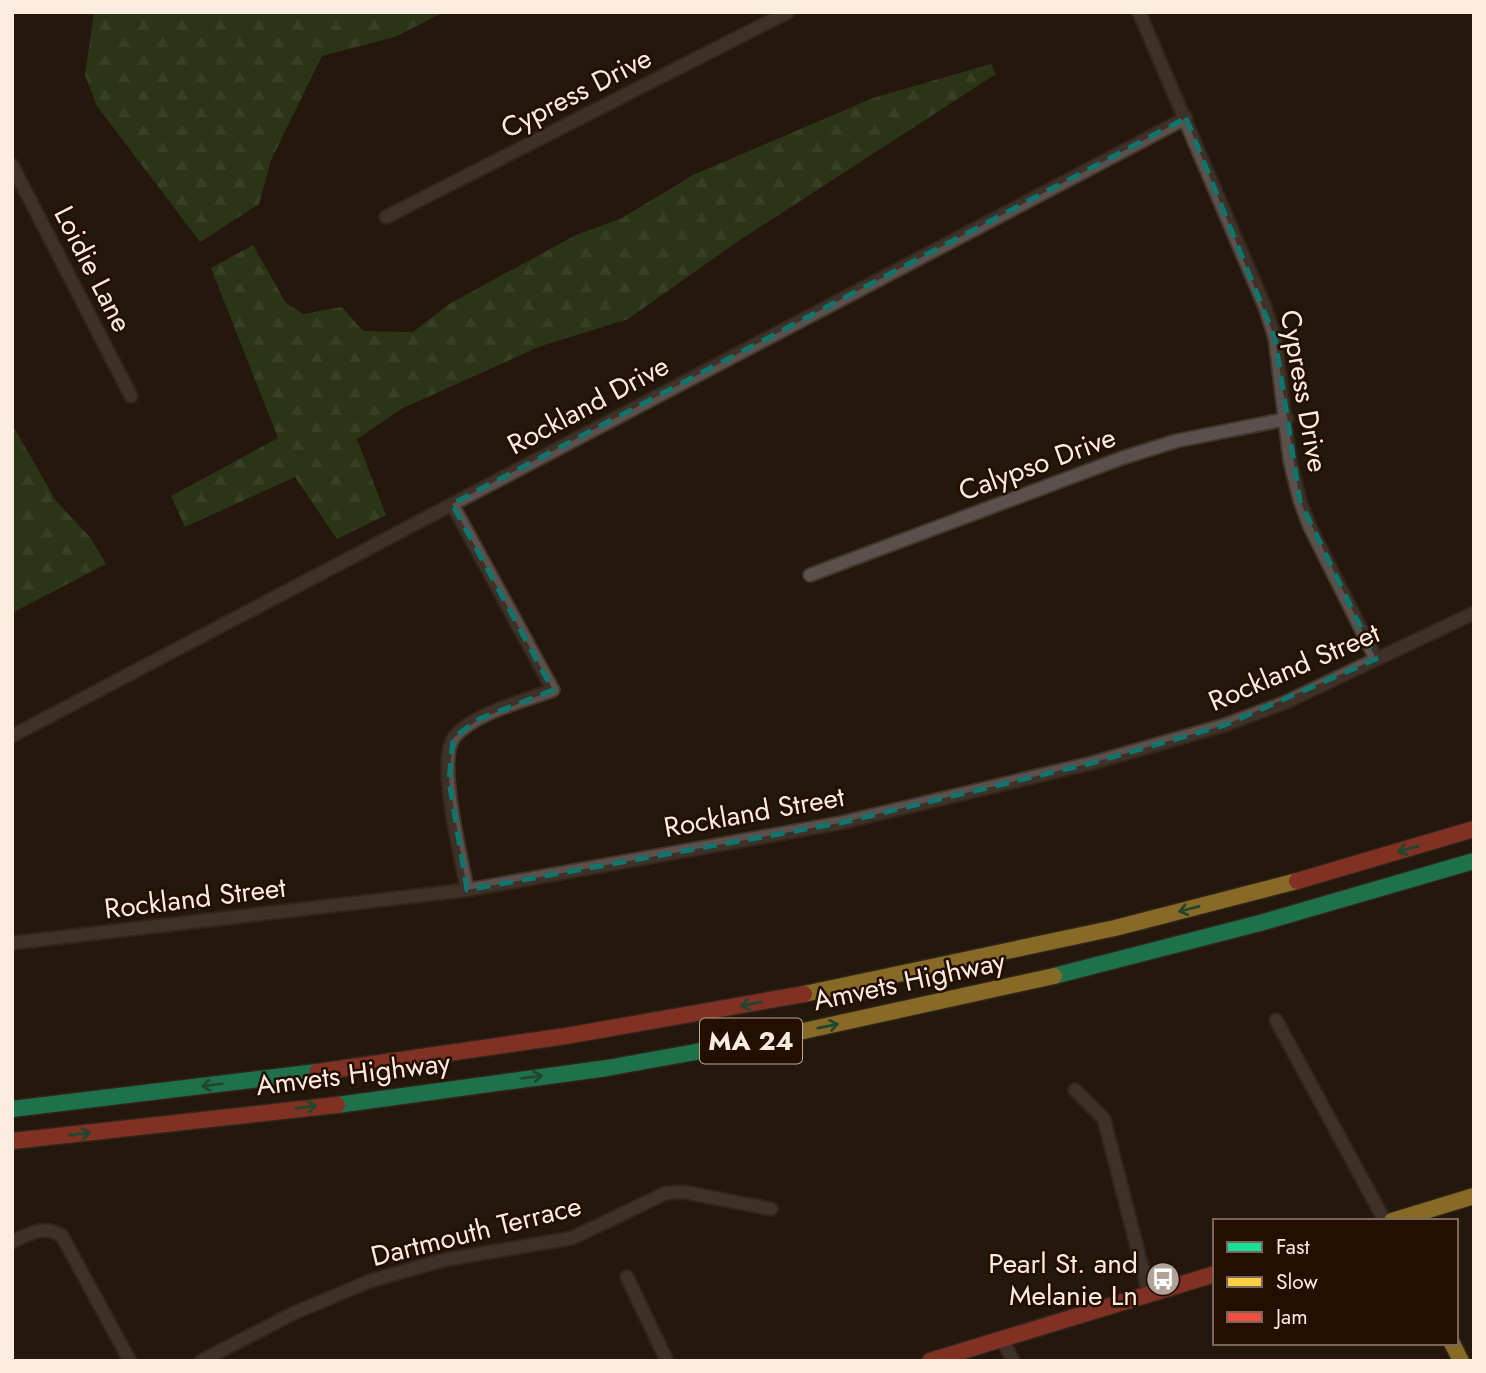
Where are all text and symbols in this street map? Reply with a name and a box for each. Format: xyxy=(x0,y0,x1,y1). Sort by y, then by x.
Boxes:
street label: Cypress Drive xyxy=(494,37,658,149)
street label: Loidie Lane xyxy=(44,199,142,339)
street label: Cypress Drive xyxy=(1270,307,1338,475)
street label: Rockland Drive xyxy=(500,345,676,465)
street label: Calypso Drive xyxy=(953,417,1121,511)
street label: Rockland Street xyxy=(1202,612,1386,722)
street label: Rockland Street xyxy=(661,776,848,848)
one-way arrow xyxy=(1398,843,1420,856)
street label: Rockland Street xyxy=(102,867,288,929)
one-way arrow xyxy=(1178,903,1201,916)
street label: Amvets Highway xyxy=(809,940,1009,1021)
one-way arrow xyxy=(740,998,763,1012)
road number: MA 24 xyxy=(700,1018,802,1064)
one-way arrow xyxy=(816,1018,839,1032)
street label: Amvets Highway xyxy=(254,1042,453,1106)
one-way arrow xyxy=(520,1070,542,1083)
one-way arrow xyxy=(201,1078,223,1091)
one-way arrow xyxy=(294,1100,317,1113)
one-way arrow xyxy=(68,1127,91,1140)
street label: Dartmouth Terrace xyxy=(366,1185,586,1277)
legend xyxy=(1213,1219,1458,1345)
text: Fast xyxy=(1276,1232,1309,1262)
place label: Pearl St. and Melanie Ln xyxy=(988,1243,1138,1316)
bus stop icon: Pearl St. and Melanie Ln xyxy=(1144,1260,1182,1298)
text: Slow xyxy=(1276,1267,1318,1297)
text: Jam xyxy=(1273,1302,1308,1332)

